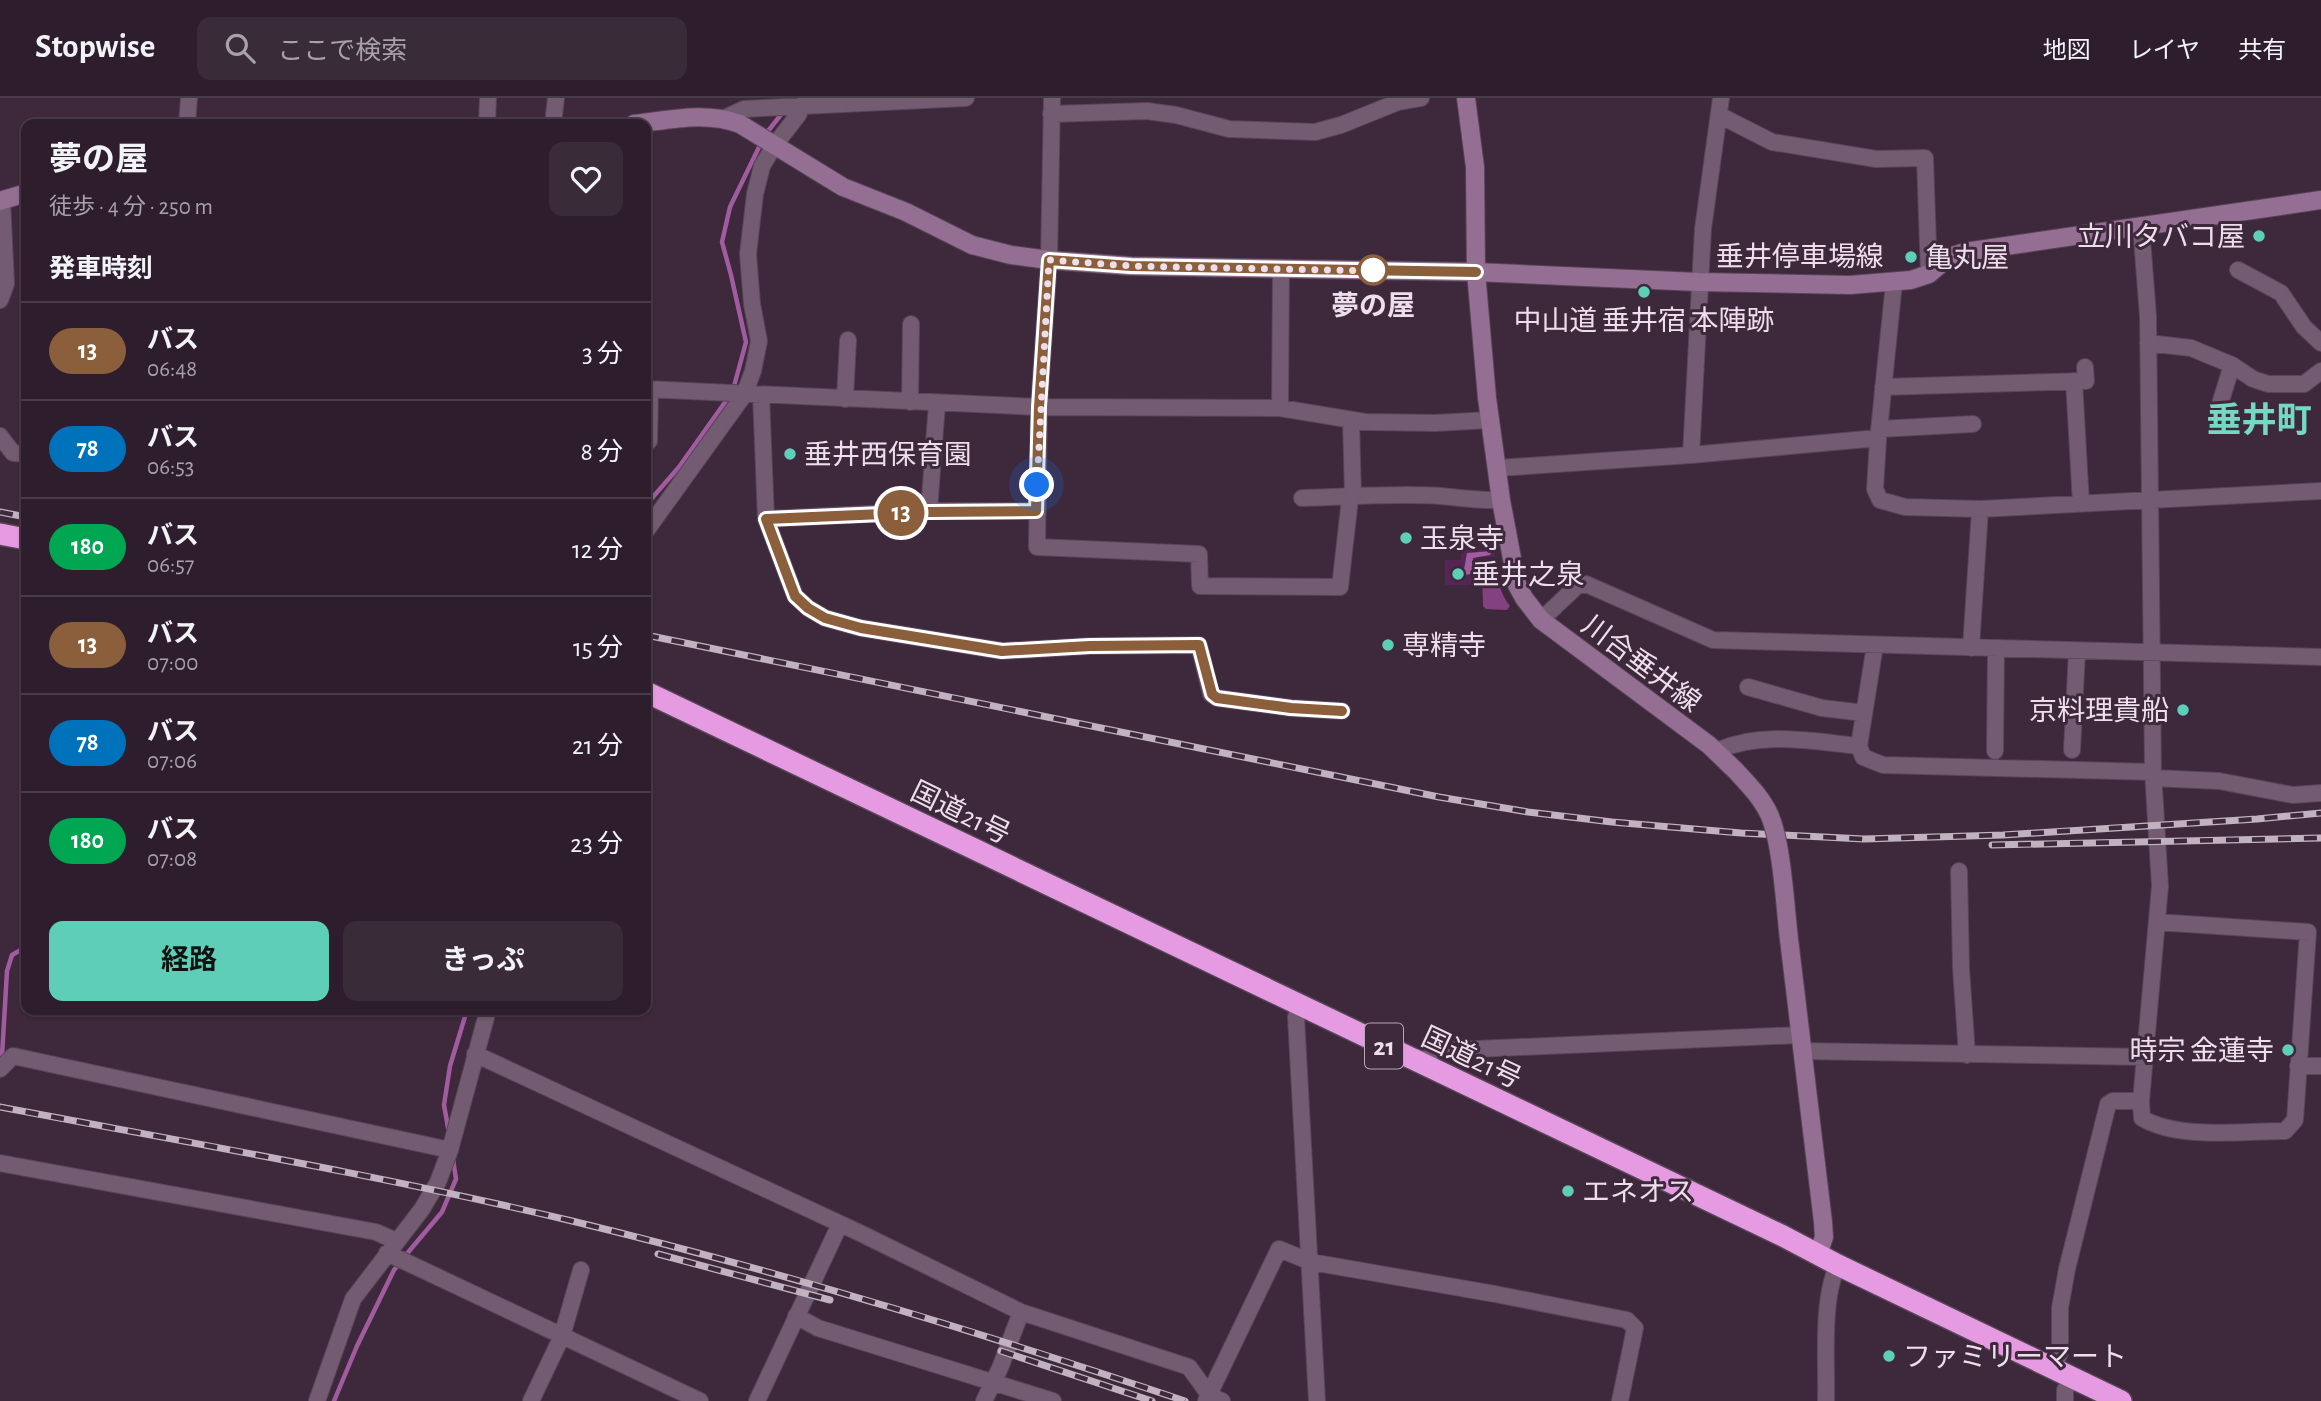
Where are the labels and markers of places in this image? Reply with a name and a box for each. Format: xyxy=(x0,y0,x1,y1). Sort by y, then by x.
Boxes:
place label: 立川タバコ屋 xyxy=(2077,222,2245,252)
marker: 立川タバコ屋 xyxy=(2251,228,2267,244)
place label: 亀丸屋 xyxy=(1925,243,2009,273)
marker: 亀丸屋 xyxy=(1903,249,1919,265)
marker: 夢の屋 xyxy=(1358,255,1388,285)
marker: 中山道 垂井宿 本陣跡 xyxy=(1636,284,1652,300)
place label: 夢の屋 xyxy=(1331,291,1415,321)
place label: 中山道 垂井宿 本陣跡 xyxy=(1513,306,1775,336)
place label: 垂井西保育園 xyxy=(804,440,972,470)
marker: 垂井西保育園 xyxy=(782,446,798,462)
place label: 玉泉寺 xyxy=(1420,524,1504,554)
marker: 玉泉寺 xyxy=(1398,530,1414,546)
place label: 垂井之泉 xyxy=(1472,560,1584,590)
marker: 垂井之泉 xyxy=(1450,566,1466,582)
place label: 専精寺 xyxy=(1402,631,1486,661)
marker: 専精寺 xyxy=(1380,637,1396,653)
place label: 京料理貴船 xyxy=(2029,696,2169,726)
marker: 京料理貴船 xyxy=(2175,702,2191,718)
place label: 時宗 金蓮寺 xyxy=(2129,1036,2274,1066)
marker: 時宗 金蓮寺 xyxy=(2280,1042,2296,1058)
place label: エネオス xyxy=(1582,1178,1694,1207)
marker: エネオス xyxy=(1560,1183,1576,1199)
place label: ファミリーマート xyxy=(1903,1344,2127,1372)
marker: ファミリーマート xyxy=(1881,1348,1897,1364)

